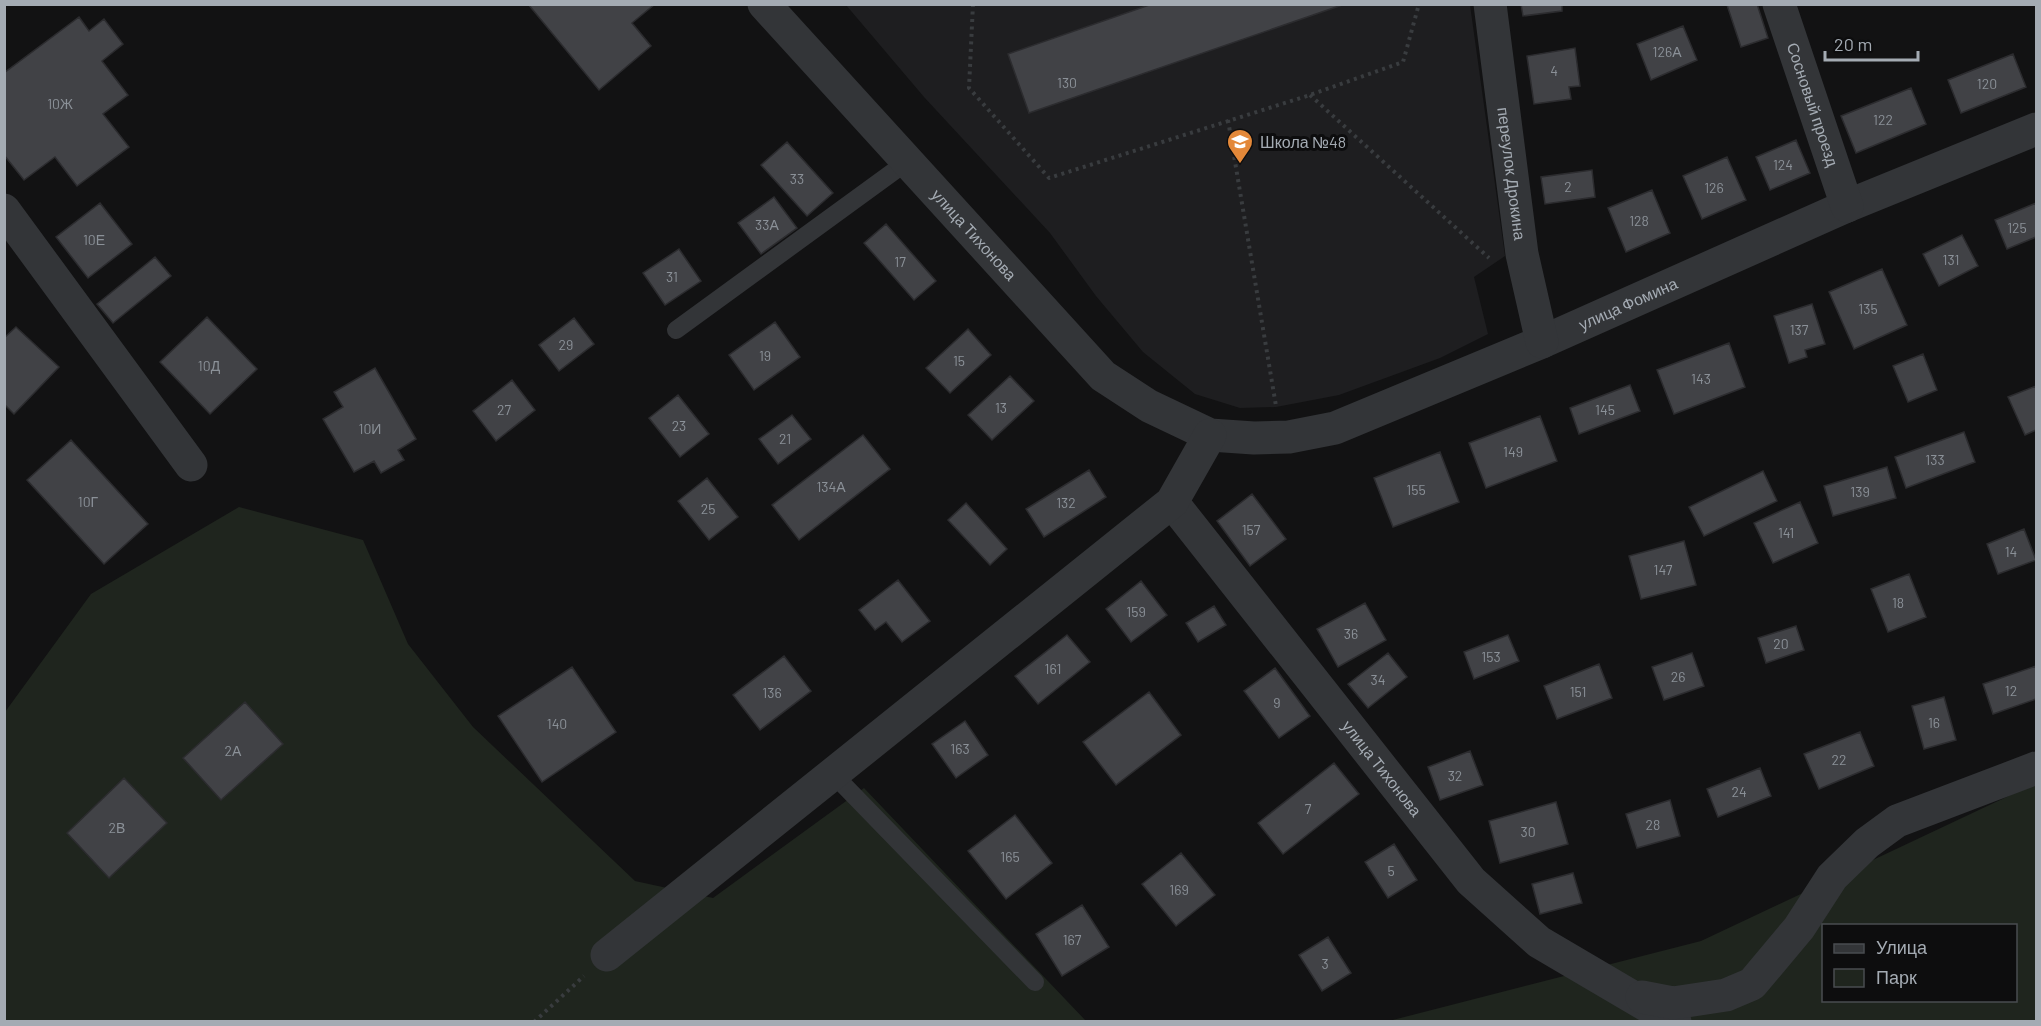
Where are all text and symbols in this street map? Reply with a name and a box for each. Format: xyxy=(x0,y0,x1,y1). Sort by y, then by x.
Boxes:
scale bar xyxy=(1825,24,1918,62)
text: 20 m xyxy=(1834,33,1872,55)
street label: Сосновый проезд xyxy=(1784,40,1843,169)
house number: 126А xyxy=(1653,43,1682,60)
house number: 4 xyxy=(1550,62,1558,79)
house number: 130 xyxy=(1057,74,1077,91)
house number: 120 xyxy=(1977,75,1997,92)
house number: 10Ж xyxy=(47,95,73,112)
street label: переулок Дрокина xyxy=(1494,106,1530,241)
house number: 122 xyxy=(1873,111,1893,128)
school or university icon: Школа №48 xyxy=(1225,127,1255,165)
place label: Школа №48 xyxy=(1260,132,1346,151)
house number: 124 xyxy=(1773,156,1793,173)
house number: 33 xyxy=(790,170,804,187)
house number: 2 xyxy=(1564,178,1572,195)
house number: 126 xyxy=(1704,179,1724,196)
street label: улица Тихонова xyxy=(928,185,1021,284)
house number: 128 xyxy=(1629,212,1649,229)
house number: 33А xyxy=(755,216,780,233)
house number: 125 xyxy=(2007,219,2027,236)
house number: 10Е xyxy=(83,231,105,248)
house number: 131 xyxy=(1943,251,1959,268)
house number: 17 xyxy=(894,253,906,270)
house number: 31 xyxy=(666,268,678,285)
street label: улица Фомина xyxy=(1575,273,1680,333)
house number: 135 xyxy=(1858,300,1878,317)
house number: 137 xyxy=(1790,321,1809,338)
house number: 29 xyxy=(559,336,573,353)
house number: 19 xyxy=(759,347,771,364)
house number: 15 xyxy=(953,352,965,369)
house number: 10Д xyxy=(198,357,221,374)
house number: 143 xyxy=(1691,370,1711,387)
house number: 13 xyxy=(995,399,1007,416)
house number: 27 xyxy=(497,401,511,418)
house number: 145 xyxy=(1595,401,1615,418)
house number: 23 xyxy=(672,417,686,434)
house number: 10И xyxy=(359,420,381,437)
house number: 21 xyxy=(779,430,791,447)
house number: 149 xyxy=(1503,443,1523,460)
house number: 133 xyxy=(1925,451,1945,468)
house number: 134А xyxy=(816,478,846,495)
house number: 155 xyxy=(1406,481,1426,498)
house number: 139 xyxy=(1850,483,1870,500)
house number: 10Г xyxy=(78,493,99,510)
house number: 132 xyxy=(1056,494,1076,511)
house number: 25 xyxy=(701,500,715,517)
house number: 157 xyxy=(1242,521,1261,538)
house number: 141 xyxy=(1778,524,1794,541)
house number: 14 xyxy=(2005,543,2017,560)
house number: 147 xyxy=(1654,561,1673,578)
house number: 18 xyxy=(1892,594,1904,611)
house number: 159 xyxy=(1126,603,1146,620)
house number: 36 xyxy=(1344,625,1358,642)
house number: 20 xyxy=(1773,635,1789,652)
house number: 153 xyxy=(1481,648,1501,665)
house number: 161 xyxy=(1045,660,1061,677)
house number: 26 xyxy=(1671,668,1685,685)
house number: 34 xyxy=(1371,671,1385,688)
house number: 12 xyxy=(2005,682,2017,699)
house number: 151 xyxy=(1570,683,1586,700)
house number: 136 xyxy=(762,684,782,701)
house number: 9 xyxy=(1273,694,1281,711)
house number: 16 xyxy=(1928,714,1940,731)
house number: 140 xyxy=(547,715,567,732)
street label: улица Тихонова xyxy=(1339,716,1426,820)
house number: 163 xyxy=(950,740,970,757)
house number: 2А xyxy=(225,742,242,759)
house number: 22 xyxy=(1831,751,1847,768)
house number: 32 xyxy=(1448,767,1462,784)
house number: 24 xyxy=(1731,783,1747,800)
house number: 7 xyxy=(1305,800,1312,817)
house number: 28 xyxy=(1646,816,1660,833)
house number: 2В xyxy=(109,819,125,836)
house number: 30 xyxy=(1520,823,1536,840)
house number: 165 xyxy=(1000,848,1020,865)
house number: 5 xyxy=(1387,862,1395,879)
house number: 169 xyxy=(1169,881,1189,898)
legend xyxy=(1822,924,2017,1002)
house number: 167 xyxy=(1063,931,1082,948)
text: Улица xyxy=(1876,936,1928,958)
house number: 3 xyxy=(1321,955,1329,972)
text: Парк xyxy=(1876,966,1917,988)

